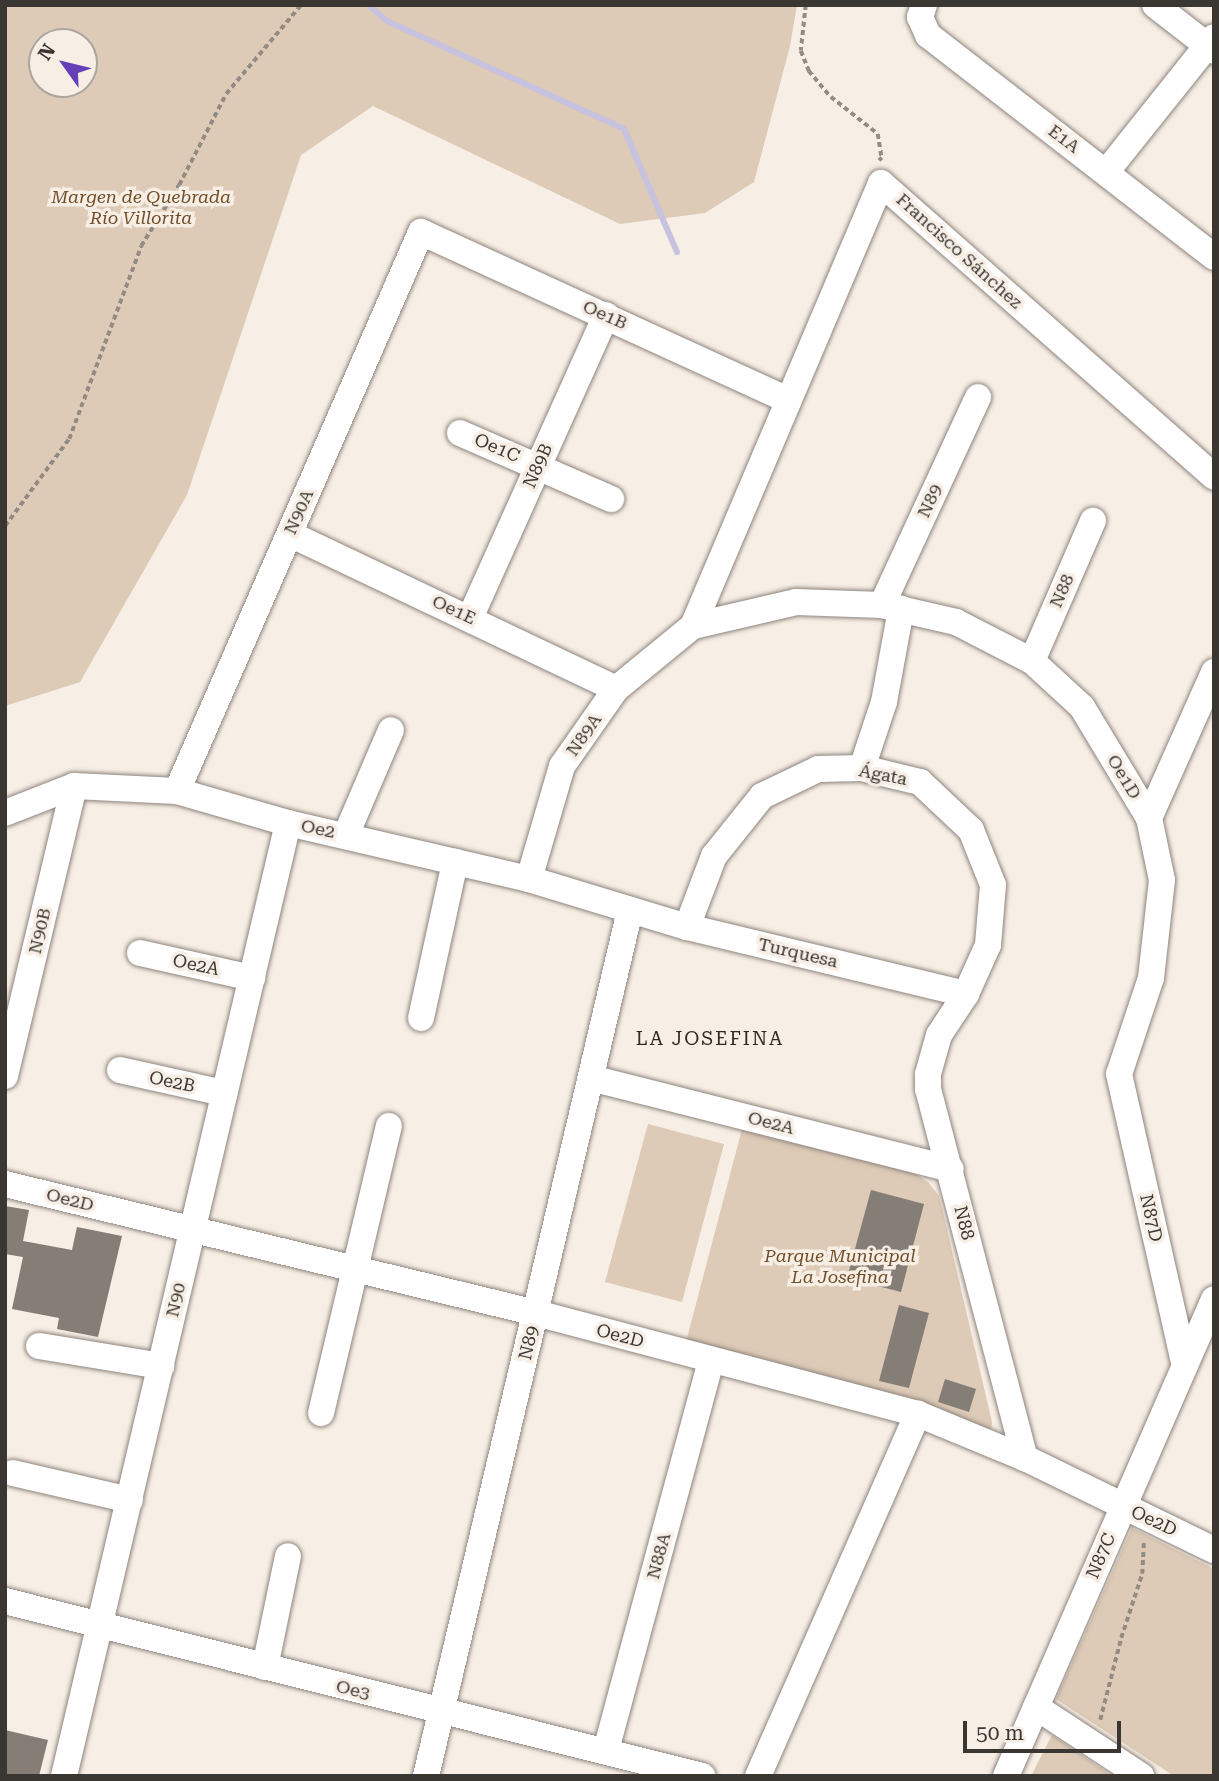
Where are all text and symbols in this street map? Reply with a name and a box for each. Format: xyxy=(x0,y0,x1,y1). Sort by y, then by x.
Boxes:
north arrow xyxy=(28,28,98,98)
text: N xyxy=(33,40,60,65)
street label: E1A xyxy=(1044,120,1084,158)
park label: Margen de Quebrada Río Villorita xyxy=(51,187,231,230)
street label: Francisco Sánchez xyxy=(892,189,1026,313)
street label: Oe1B xyxy=(579,296,631,334)
street label: Oe1C xyxy=(471,429,523,467)
street label: N89B xyxy=(519,440,557,492)
street label: N89 xyxy=(913,481,947,521)
street label: N90A xyxy=(280,486,318,538)
street label: N88 xyxy=(1045,571,1079,611)
street label: Oe1E xyxy=(429,591,479,629)
street label: N89A xyxy=(562,709,606,761)
street label: Oe1D xyxy=(1102,751,1146,803)
street label: Ágata xyxy=(857,760,909,790)
street label: Oe2 xyxy=(299,815,337,843)
street label: N90B xyxy=(24,906,56,956)
street label: Turquesa xyxy=(756,933,840,973)
street label: Oe2A xyxy=(171,950,221,980)
district label: LA JOSEFINA xyxy=(637,1028,783,1050)
street label: Oe2B xyxy=(147,1067,197,1097)
street label: Oe2A xyxy=(746,1107,796,1139)
street label: Oe2D xyxy=(44,1184,96,1216)
street label: N87D xyxy=(1135,1192,1167,1244)
street label: N88 xyxy=(949,1204,979,1242)
park label: Parque Municipal La Josefina xyxy=(764,1246,916,1288)
street label: N90 xyxy=(162,1281,190,1319)
street label: Oe2D xyxy=(594,1319,646,1353)
street label: N89 xyxy=(515,1324,543,1362)
street label: Oe2D xyxy=(1128,1501,1180,1541)
street label: N88A xyxy=(642,1530,676,1582)
street label: N87C xyxy=(1082,1530,1120,1582)
street label: Oe3 xyxy=(334,1675,372,1705)
scale bar xyxy=(967,1708,1124,1752)
text: 50 m xyxy=(976,1721,1024,1745)

